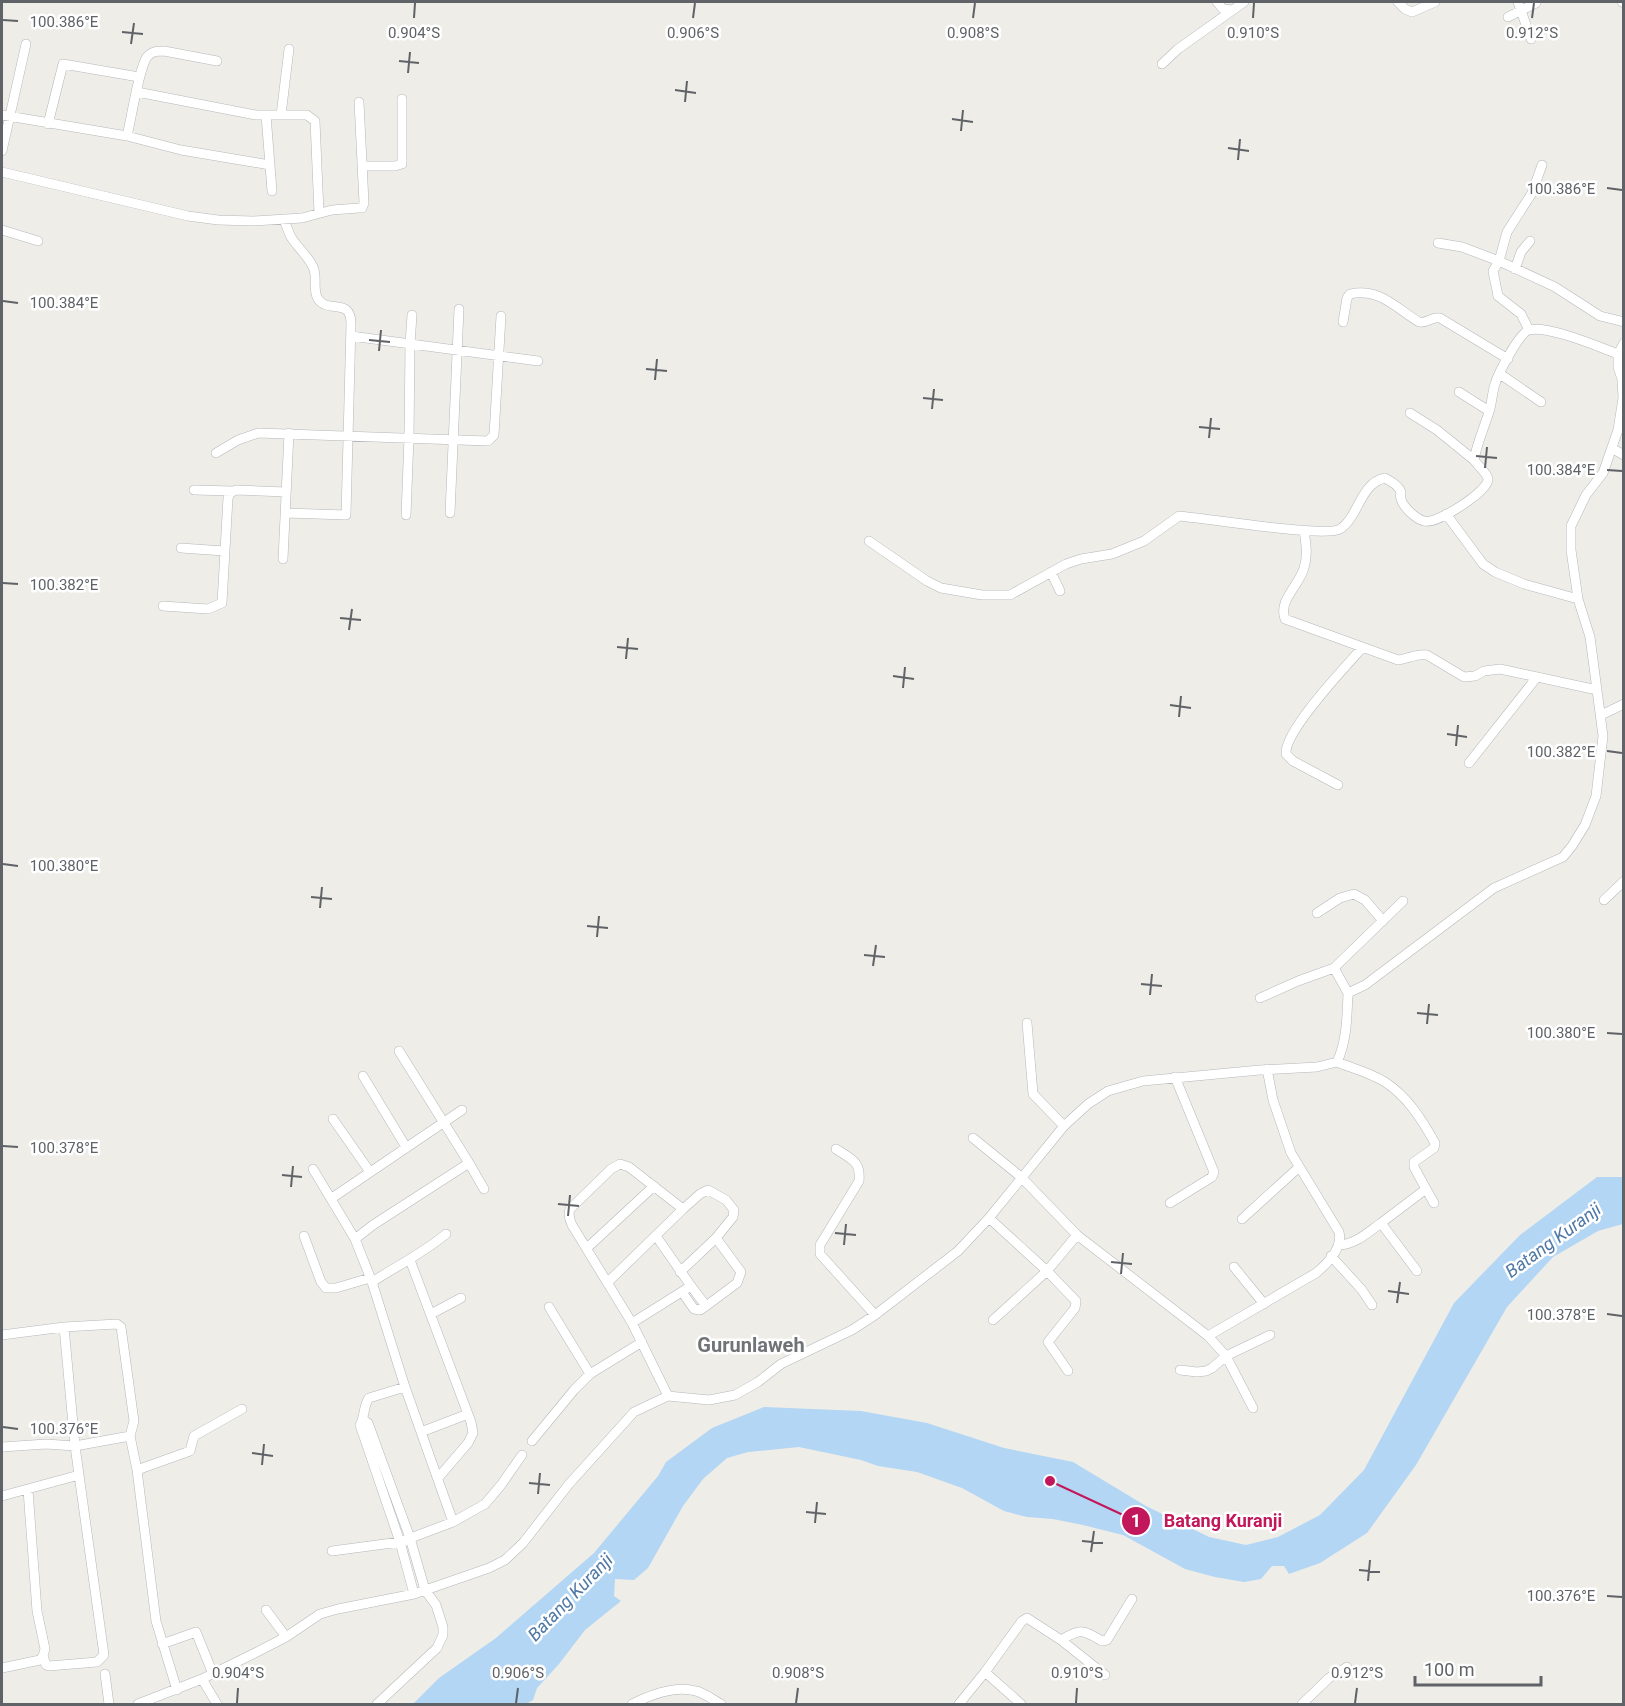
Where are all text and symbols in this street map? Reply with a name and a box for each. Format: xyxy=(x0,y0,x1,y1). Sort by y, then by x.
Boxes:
text: 100.386°E xyxy=(30,13,99,31)
text: 0.904°S xyxy=(388,24,440,42)
text: 0.906°S xyxy=(667,24,719,42)
text: 0.908°S xyxy=(947,24,999,42)
text: 0.910°S xyxy=(1227,24,1279,42)
text: 0.912°S xyxy=(1506,24,1558,42)
text: 100.386°E xyxy=(1527,180,1596,198)
text: 100.384°E xyxy=(30,294,99,312)
text: 100.384°E xyxy=(1527,461,1596,479)
text: 100.382°E xyxy=(30,576,99,594)
text: 100.382°E xyxy=(1527,743,1596,761)
text: 100.380°E xyxy=(30,857,99,875)
text: 100.380°E xyxy=(1527,1024,1596,1042)
text: 100.378°E xyxy=(30,1139,99,1157)
water label: Batang Kuranji xyxy=(1501,1198,1605,1282)
text: 100.378°E xyxy=(1527,1306,1596,1324)
district label: Gurunlaweh xyxy=(697,1333,805,1357)
text: 100.376°E xyxy=(30,1420,99,1438)
callout: Batang Kuranji xyxy=(1121,1503,1294,1539)
text: 1 xyxy=(1131,1510,1141,1531)
text: Batang Kuranji xyxy=(1164,1510,1282,1531)
water label: Batang Kuranji xyxy=(523,1549,617,1645)
text: 100.376°E xyxy=(1527,1587,1596,1605)
scale bar xyxy=(1415,1649,1541,1687)
text: 100 m xyxy=(1424,1659,1475,1680)
text: 0.904°S xyxy=(212,1664,264,1682)
text: 0.906°S xyxy=(492,1664,544,1682)
text: 0.908°S xyxy=(772,1664,824,1682)
text: 0.910°S xyxy=(1051,1664,1103,1682)
text: 0.912°S xyxy=(1331,1664,1383,1682)

